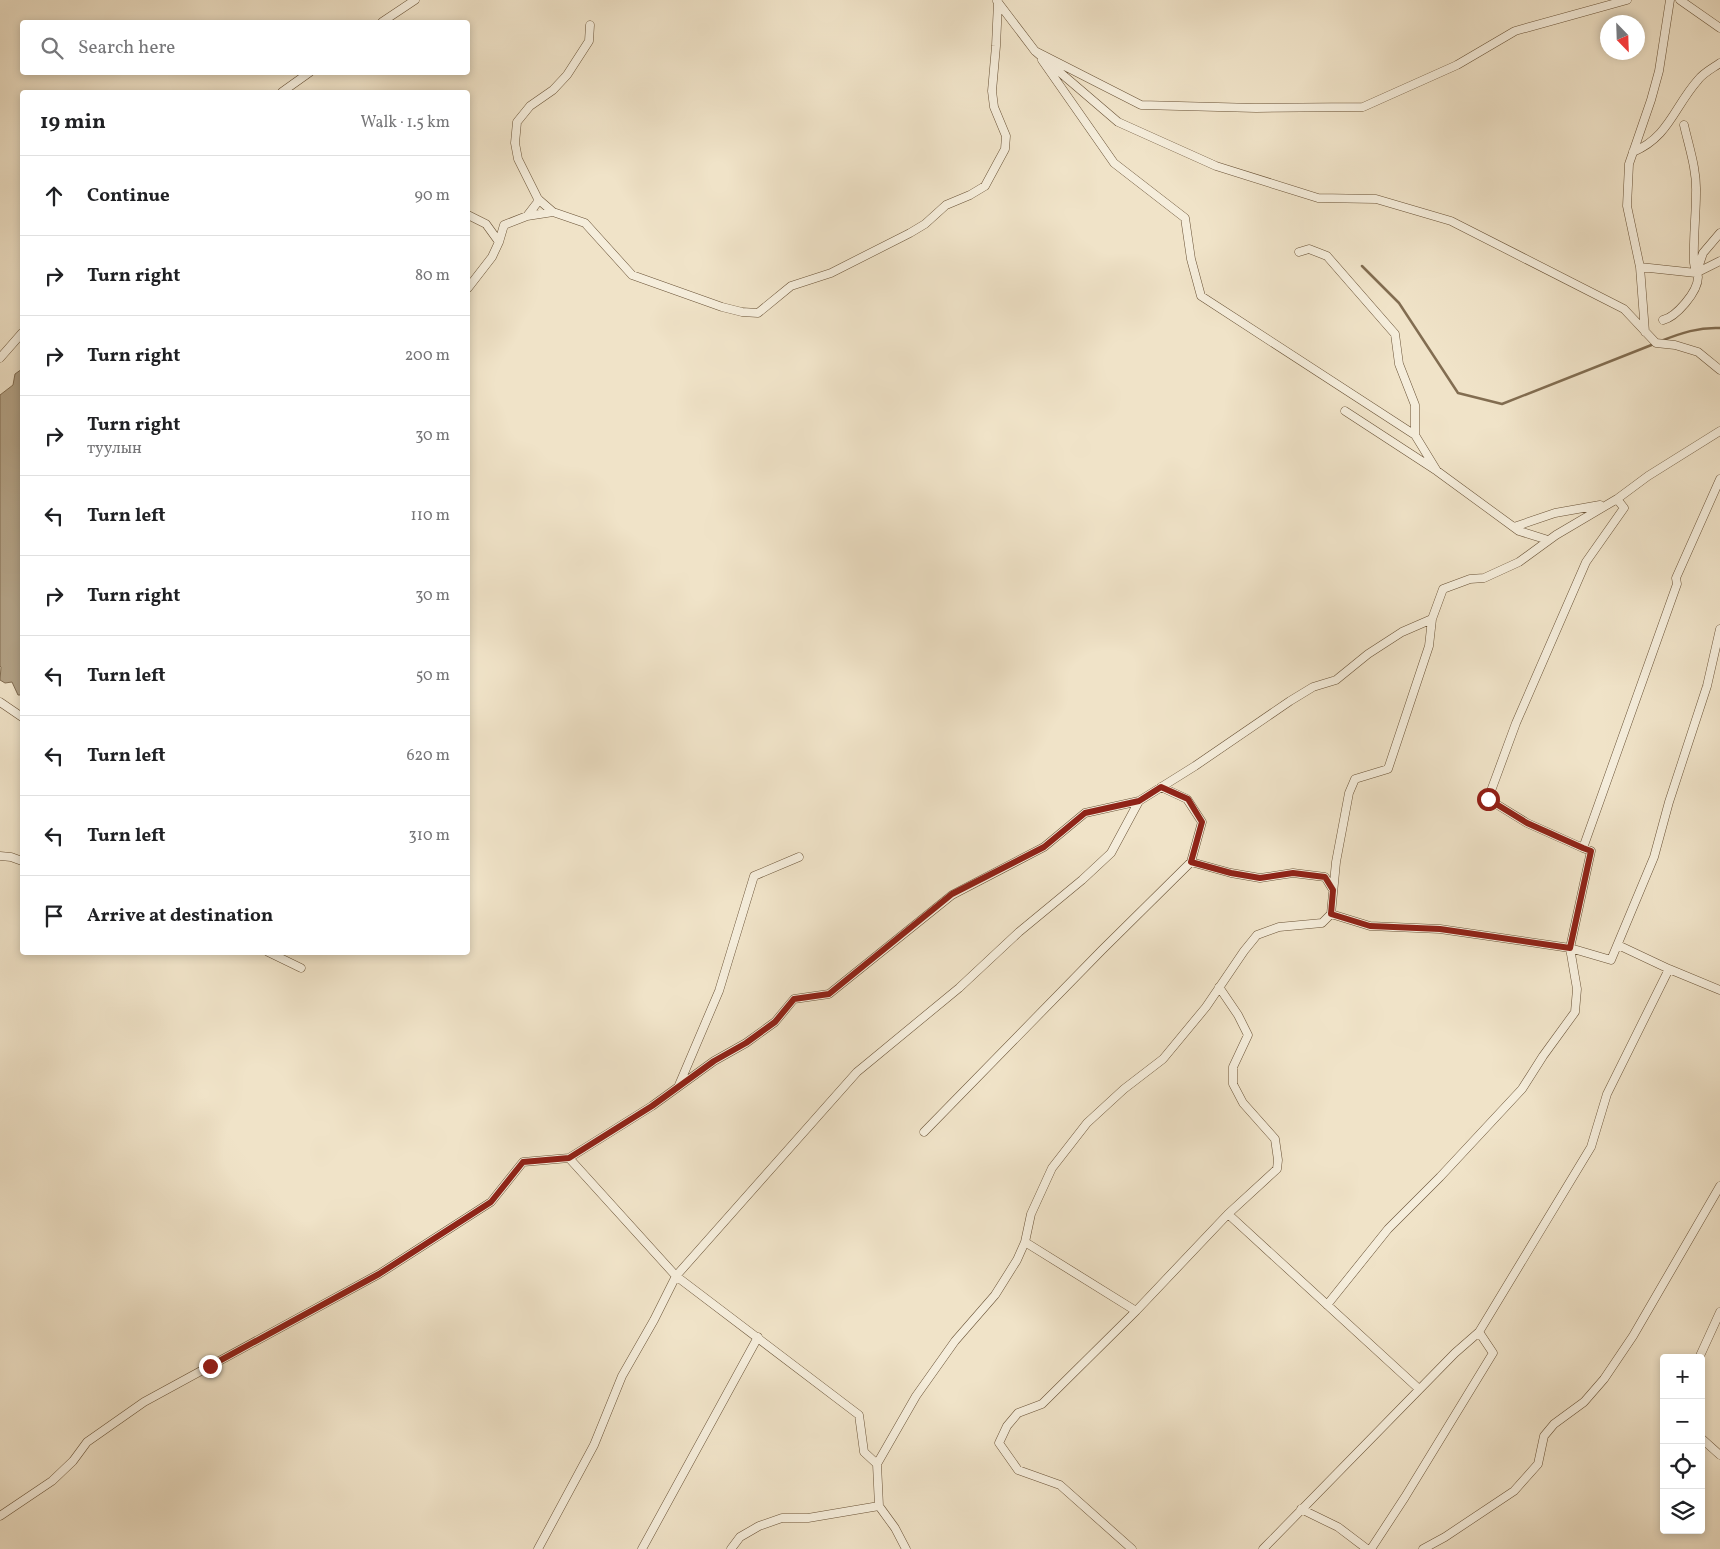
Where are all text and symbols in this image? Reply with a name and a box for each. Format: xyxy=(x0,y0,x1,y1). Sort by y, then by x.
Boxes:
north arrow xyxy=(1600,15,1645,60)
search box xyxy=(20,20,470,75)
icon: search xyxy=(38,34,66,62)
text: Search here xyxy=(78,35,175,61)
text: 19 min xyxy=(40,108,106,137)
text: Walk · 1.5 km xyxy=(361,112,450,134)
icon: ahead xyxy=(40,182,68,210)
text: Continue xyxy=(87,183,170,209)
text: 90 m xyxy=(414,185,450,207)
icon: right xyxy=(40,262,68,290)
text: Turn right xyxy=(87,263,180,289)
text: 80 m xyxy=(415,265,450,287)
icon: right xyxy=(40,342,68,370)
text: Turn right xyxy=(87,343,180,369)
text: 200 m xyxy=(405,345,450,367)
text: Turn right xyxy=(87,412,180,438)
icon: right xyxy=(40,422,68,450)
text: 30 m xyxy=(415,425,450,447)
text: туулын xyxy=(87,438,142,460)
icon: left xyxy=(40,502,68,530)
text: Turn left xyxy=(87,503,166,529)
text: 110 m xyxy=(411,505,450,527)
icon: right xyxy=(40,582,68,610)
text: Turn right xyxy=(87,583,180,609)
text: 30 m xyxy=(415,585,450,607)
icon: left xyxy=(40,662,68,690)
text: Turn left xyxy=(87,663,166,689)
text: 50 m xyxy=(416,665,450,687)
icon: left xyxy=(40,742,68,770)
text: Turn left xyxy=(87,743,166,769)
text: 620 m xyxy=(406,745,450,767)
route start xyxy=(1477,788,1500,811)
icon: left xyxy=(40,822,68,850)
text: Turn left xyxy=(87,823,166,849)
text: 310 m xyxy=(409,825,450,847)
icon: arrive xyxy=(40,902,68,930)
text: Arrive at destination xyxy=(87,903,273,929)
map controls xyxy=(1660,1354,1705,1534)
button: + xyxy=(1660,1354,1705,1399)
route end xyxy=(199,1355,222,1378)
button: − xyxy=(1660,1399,1705,1444)
button: locate xyxy=(1660,1444,1705,1489)
button: layers xyxy=(1660,1489,1705,1534)

